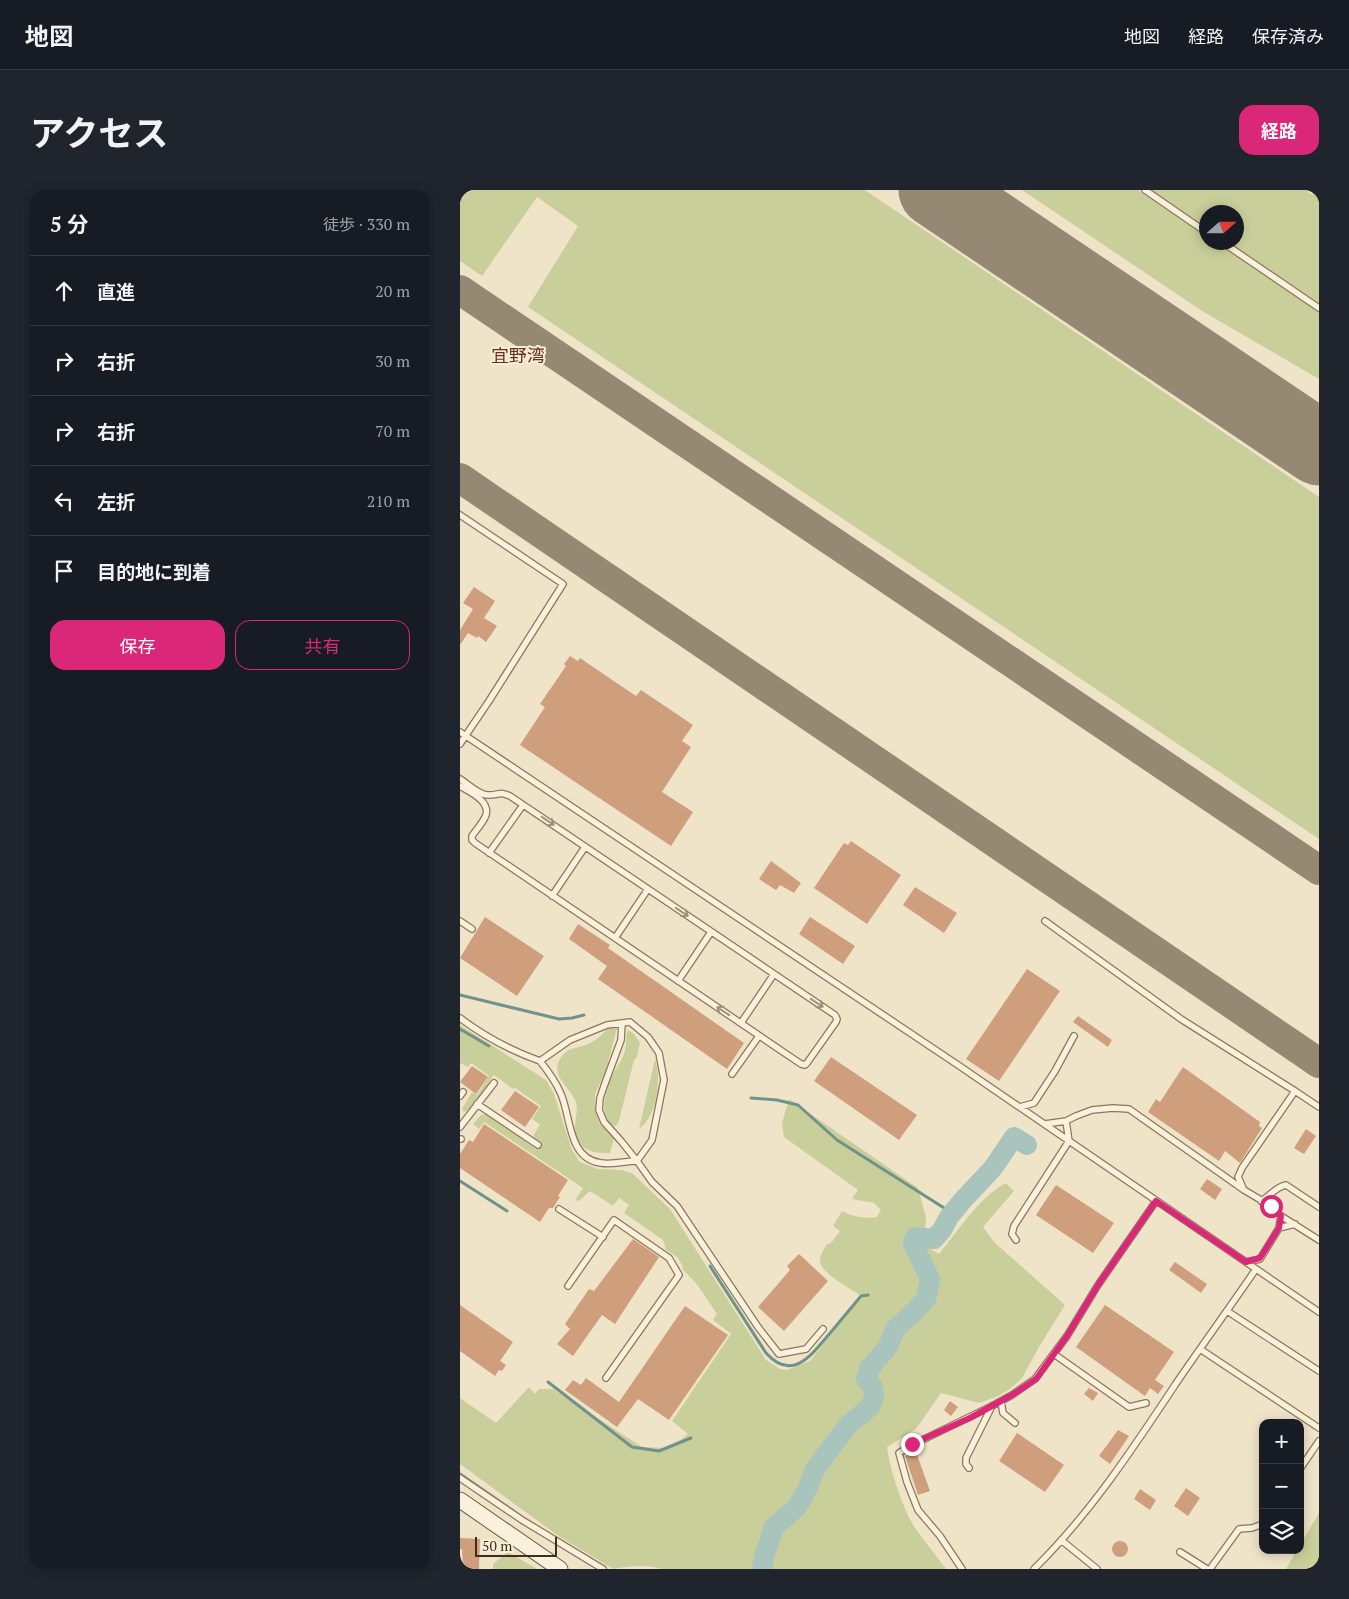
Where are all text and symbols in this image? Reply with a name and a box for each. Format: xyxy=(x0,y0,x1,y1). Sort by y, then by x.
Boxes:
text: 地図 xyxy=(25,20,73,52)
text: 地図 xyxy=(1124,24,1160,48)
text: 経路 xyxy=(1188,24,1224,48)
text: 保存済み xyxy=(1252,24,1324,48)
button: 経路 xyxy=(1239,105,1319,155)
text: アクセス xyxy=(30,110,168,156)
north arrow xyxy=(1199,205,1244,250)
text: 5 分 xyxy=(50,210,89,238)
text: 徒歩 · 330 m xyxy=(323,213,410,235)
icon: ahead xyxy=(50,277,78,305)
text: 直進 xyxy=(97,279,135,304)
text: 20 m xyxy=(375,280,410,302)
district label: 宜野湾 xyxy=(491,343,545,367)
icon: right xyxy=(50,347,78,375)
text: 右折 xyxy=(97,349,135,374)
text: 30 m xyxy=(375,350,410,372)
icon: right xyxy=(50,417,78,445)
text: 右折 xyxy=(97,419,135,444)
text: 70 m xyxy=(375,420,410,442)
icon: left xyxy=(50,487,78,515)
text: 左折 xyxy=(97,489,135,514)
text: 210 m xyxy=(367,490,410,512)
icon: arrive xyxy=(50,557,78,585)
text: 目的地に到着 xyxy=(97,559,211,584)
button: 保存 xyxy=(50,620,225,670)
button: 共有 xyxy=(235,620,410,670)
one-way arrow xyxy=(540,816,554,826)
one-way arrow xyxy=(675,907,689,918)
one-way arrow xyxy=(810,998,824,1008)
one-way arrow xyxy=(716,1006,730,1016)
route start xyxy=(1260,1195,1283,1218)
map controls xyxy=(1259,1419,1304,1554)
button: + xyxy=(1259,1419,1304,1464)
route end xyxy=(901,1433,924,1456)
button: − xyxy=(1259,1464,1304,1509)
button: layers xyxy=(1259,1509,1304,1554)
scale bar xyxy=(475,1534,558,1557)
text: 50 m xyxy=(482,1536,512,1555)

